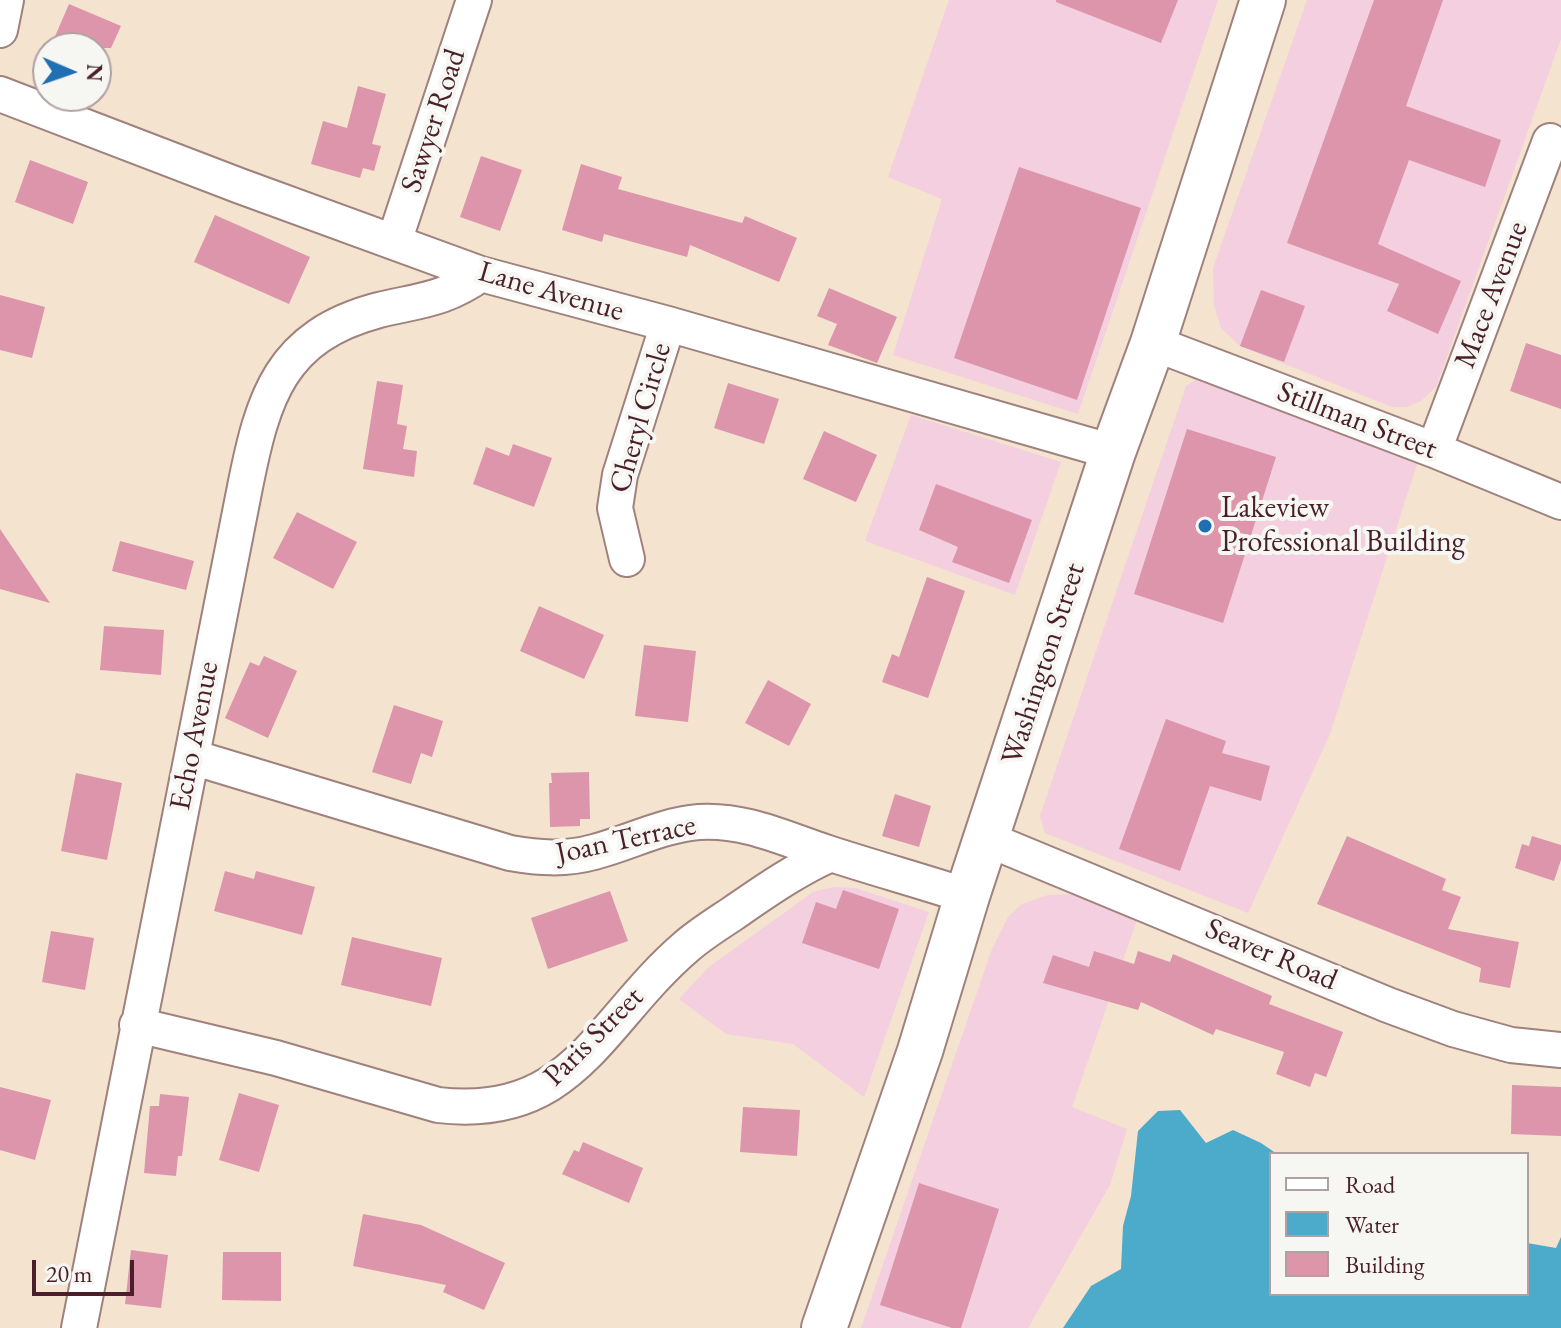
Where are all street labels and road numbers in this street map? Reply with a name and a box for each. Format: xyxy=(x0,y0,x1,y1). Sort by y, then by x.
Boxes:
street label: Sawyer Road xyxy=(394,45,474,197)
street label: Mace Avenue xyxy=(1448,217,1536,373)
street label: Lane Avenue xyxy=(474,254,628,330)
street label: Cheryl Circle xyxy=(602,339,680,497)
street label: Stillman Street xyxy=(1272,374,1442,468)
street label: Washington Street xyxy=(994,559,1094,769)
street label: Echo Avenue xyxy=(163,659,227,813)
street label: Joan Terrace xyxy=(553,808,699,872)
street label: Seaver Road xyxy=(1200,911,1342,999)
street label: Paris Street xyxy=(537,980,651,1094)

